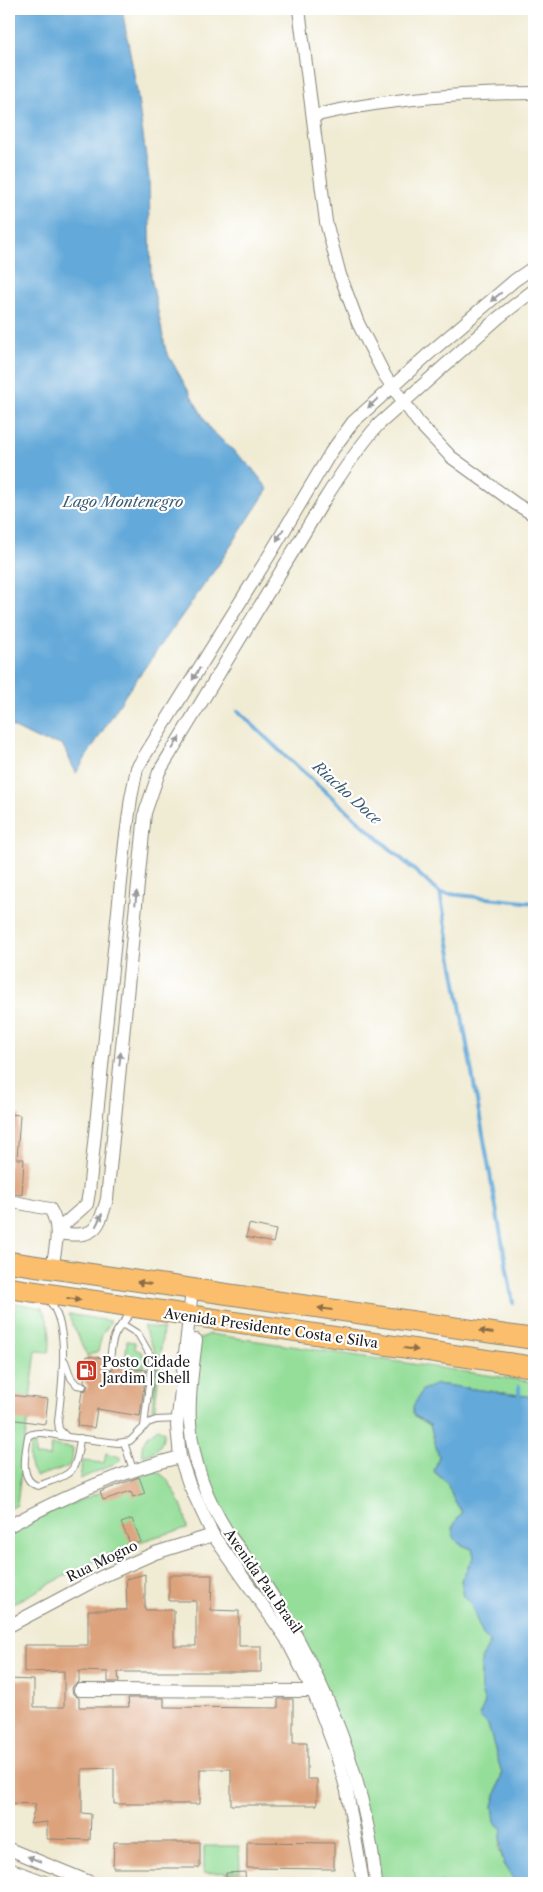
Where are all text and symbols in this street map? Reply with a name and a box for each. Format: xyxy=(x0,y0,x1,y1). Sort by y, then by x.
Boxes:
one-way arrow xyxy=(490,291,503,302)
one-way arrow xyxy=(367,397,379,409)
water label: Lago Montenegro xyxy=(62,492,183,511)
one-way arrow xyxy=(276,529,285,542)
one-way arrow xyxy=(191,668,200,681)
one-way arrow xyxy=(172,736,181,749)
water label: Riacho Doce xyxy=(308,756,386,829)
one-way arrow xyxy=(132,889,140,905)
one-way arrow xyxy=(117,1051,125,1067)
one-way arrow xyxy=(95,1212,103,1227)
one-way arrow xyxy=(135,1279,151,1287)
one-way arrow xyxy=(66,1295,82,1303)
street label: Avenida Presidente Costa e Silva xyxy=(162,1304,380,1352)
one-way arrow xyxy=(317,1305,333,1313)
one-way arrow xyxy=(478,1328,494,1336)
one-way arrow xyxy=(403,1345,419,1353)
place label: Posto Cidade Jardim | Shell xyxy=(100,1353,190,1387)
fuel station icon: Posto Cidade Jardim | Shell xyxy=(74,1358,98,1382)
street label: Avenida Pau Brasil xyxy=(220,1525,306,1637)
street label: Rua Mogno xyxy=(63,1536,141,1586)
one-way arrow xyxy=(26,1855,41,1863)

